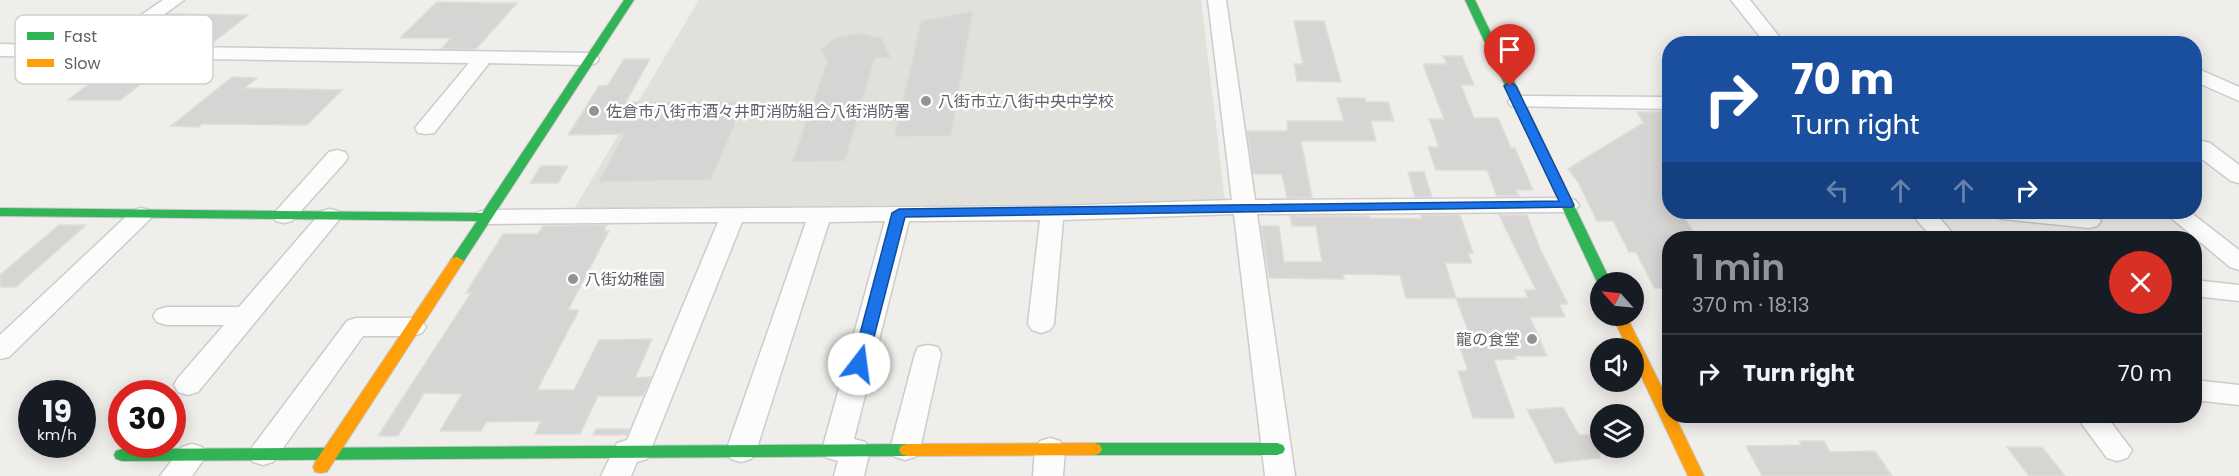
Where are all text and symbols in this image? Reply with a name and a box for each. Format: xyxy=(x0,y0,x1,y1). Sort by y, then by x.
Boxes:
legend xyxy=(15,15,213,84)
pin xyxy=(1484,24,1535,86)
text: Fast xyxy=(64,25,97,48)
icon: arrive xyxy=(1493,33,1526,66)
text: 70 m xyxy=(1791,50,1894,109)
text: Slow xyxy=(64,52,101,75)
icon: right xyxy=(1692,60,1770,138)
place label: 八街市立八街中央中学校 xyxy=(938,90,1114,113)
marker: 八街市立八街中央中学校 xyxy=(919,94,933,108)
place label: 佐倉市八街市酒々井町消防組合八街消防署 xyxy=(606,100,910,123)
marker: 佐倉市八街市酒々井町消防組合八街消防署 xyxy=(587,104,601,118)
text: Turn right xyxy=(1791,106,1920,143)
icon: left xyxy=(1821,174,1854,207)
icon: ahead xyxy=(1884,174,1917,207)
icon: ahead xyxy=(1947,174,1980,207)
icon: right xyxy=(2010,174,2043,207)
text: 1 min xyxy=(1692,242,1785,293)
button: close xyxy=(2109,251,2172,314)
place label: 八街幼稚園 xyxy=(585,268,665,291)
marker: 八街幼稚園 xyxy=(566,272,580,286)
north arrow xyxy=(1590,272,1644,326)
map controls xyxy=(1590,272,1644,458)
text: 370 m · 18:13 xyxy=(1692,291,1810,319)
place label: 龍の食堂 xyxy=(1456,328,1520,351)
position arrow xyxy=(827,332,891,396)
marker: 龍の食堂 xyxy=(1525,332,1539,346)
button: sound xyxy=(1590,338,1644,392)
icon: right xyxy=(1692,357,1725,390)
text: Turn right xyxy=(1743,358,1854,389)
text: 70 m xyxy=(2118,358,2172,389)
speed limit sign: 30 xyxy=(108,380,186,458)
text: 19 xyxy=(42,390,72,433)
button: layers xyxy=(1590,404,1644,458)
text: km/h xyxy=(37,424,77,445)

